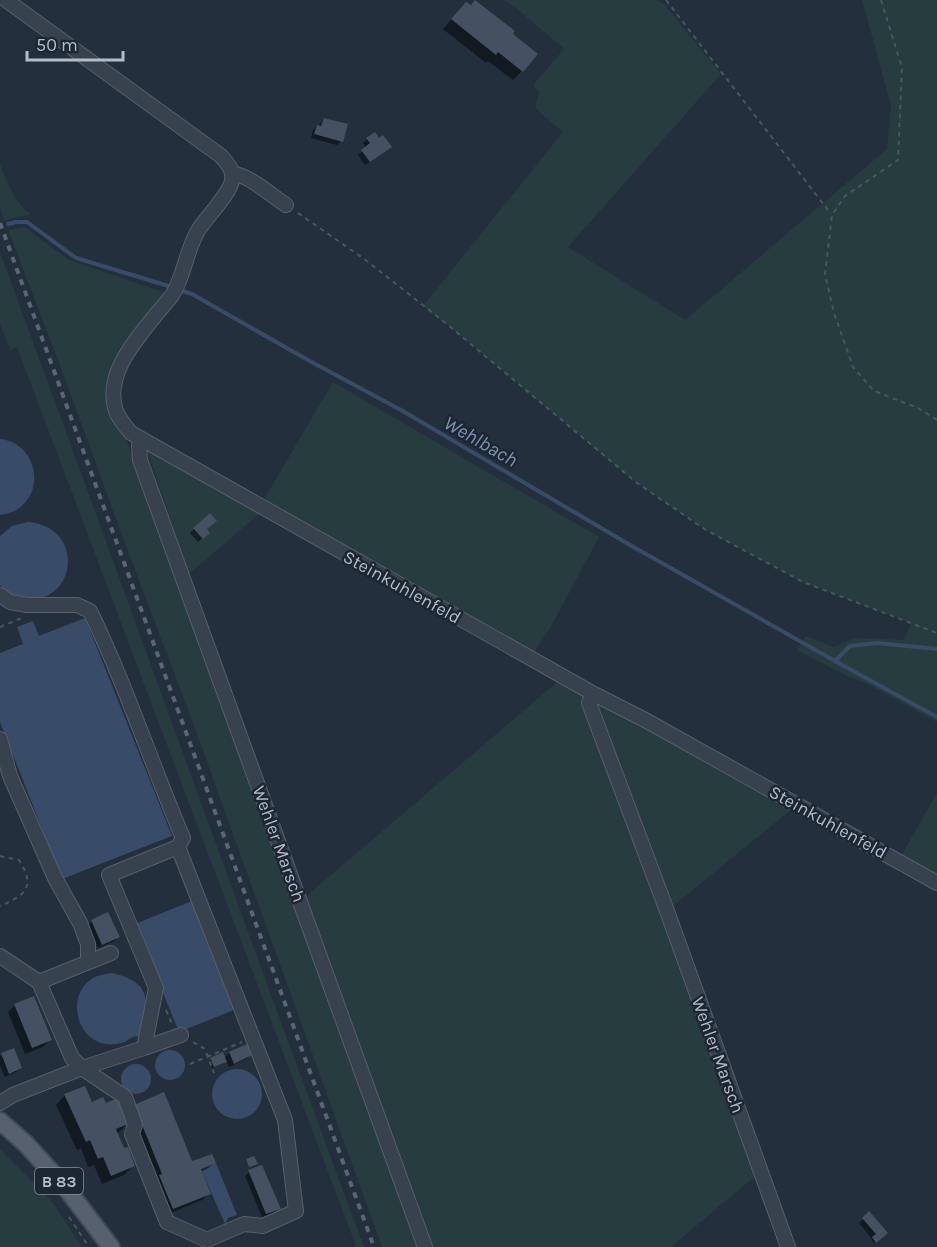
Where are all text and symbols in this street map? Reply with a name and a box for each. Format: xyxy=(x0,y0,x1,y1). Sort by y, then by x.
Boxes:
scale bar xyxy=(27,24,123,62)
text: 50 m xyxy=(36,34,78,56)
water label: Wehlbach xyxy=(440,411,522,472)
street label: Steinkuhlenfeld xyxy=(339,546,465,628)
street label: Steinkuhlenfeld xyxy=(765,781,891,863)
street label: Wehler Marsch xyxy=(248,783,310,905)
street label: Wehler Marsch xyxy=(687,994,749,1116)
road number: B 83 xyxy=(35,1168,83,1194)

